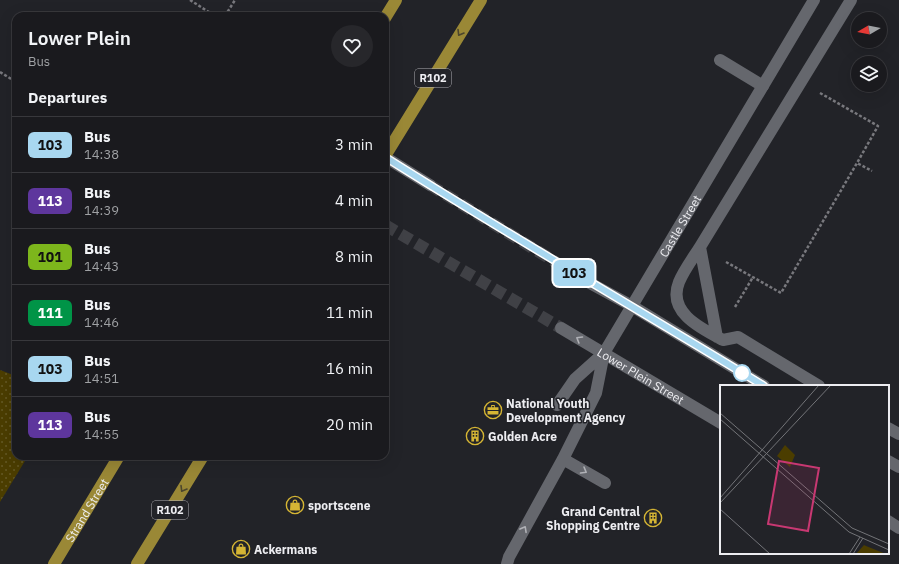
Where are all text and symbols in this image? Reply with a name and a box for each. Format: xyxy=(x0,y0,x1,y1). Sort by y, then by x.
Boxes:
north arrow xyxy=(851,12,887,48)
map controls xyxy=(851,12,887,92)
button: heart xyxy=(331,25,373,67)
text: Lower Plein xyxy=(28,26,131,50)
one-way arrow xyxy=(458,29,465,36)
text: Bus xyxy=(28,53,50,70)
button: layers xyxy=(851,56,887,92)
road number: R102 xyxy=(415,69,451,87)
text: Departures xyxy=(28,88,107,107)
text: Bus xyxy=(84,127,111,146)
text: 3 min xyxy=(335,135,373,154)
text: 103 xyxy=(37,136,63,154)
text: 14:38 xyxy=(84,146,119,163)
text: Bus xyxy=(84,183,111,202)
text: 4 min xyxy=(335,191,373,210)
text: 113 xyxy=(37,192,63,210)
street label: Castle Street xyxy=(655,192,704,260)
text: 14:39 xyxy=(84,202,119,219)
text: Bus xyxy=(84,239,111,258)
text: 8 min xyxy=(335,247,373,266)
text: 101 xyxy=(37,248,63,266)
text: 14:43 xyxy=(84,258,119,275)
line badge: 103 xyxy=(551,260,597,286)
text: 103 xyxy=(561,264,587,282)
text: Bus xyxy=(84,295,111,314)
text: 11 min xyxy=(326,303,373,322)
text: 111 xyxy=(37,304,63,322)
text: 14:46 xyxy=(84,314,119,331)
one-way arrow xyxy=(576,336,583,343)
street label: Lower Plein Street xyxy=(595,344,687,407)
text: Bus xyxy=(84,351,111,370)
text: 16 min xyxy=(326,359,373,378)
text: 103 xyxy=(37,360,63,378)
unlabelled marker xyxy=(733,364,751,382)
text: 14:51 xyxy=(84,370,119,387)
inset map xyxy=(720,385,889,554)
place label: National Youth Development Agency xyxy=(506,396,626,425)
office icon: National Youth Development Agency xyxy=(483,400,503,420)
text: Bus xyxy=(84,407,111,426)
text: 20 min xyxy=(326,415,373,434)
text: 113 xyxy=(37,416,63,434)
text: 14:55 xyxy=(84,426,119,443)
building icon: Golden Acre xyxy=(465,426,485,446)
place label: Golden Acre xyxy=(488,429,557,444)
one-way arrow xyxy=(580,466,587,473)
street label: Strand Street xyxy=(62,475,111,545)
one-way arrow xyxy=(180,485,187,492)
shop icon: sportscene xyxy=(285,495,305,515)
place label: sportscene xyxy=(308,498,371,513)
road number: R102 xyxy=(152,501,188,519)
place label: Grand Central Shopping Centre xyxy=(546,504,640,533)
building icon: Grand Central Shopping Centre xyxy=(643,508,663,528)
one-way arrow xyxy=(520,526,527,533)
shop icon: Ackermans xyxy=(231,539,251,559)
place label: Ackermans xyxy=(254,542,317,557)

